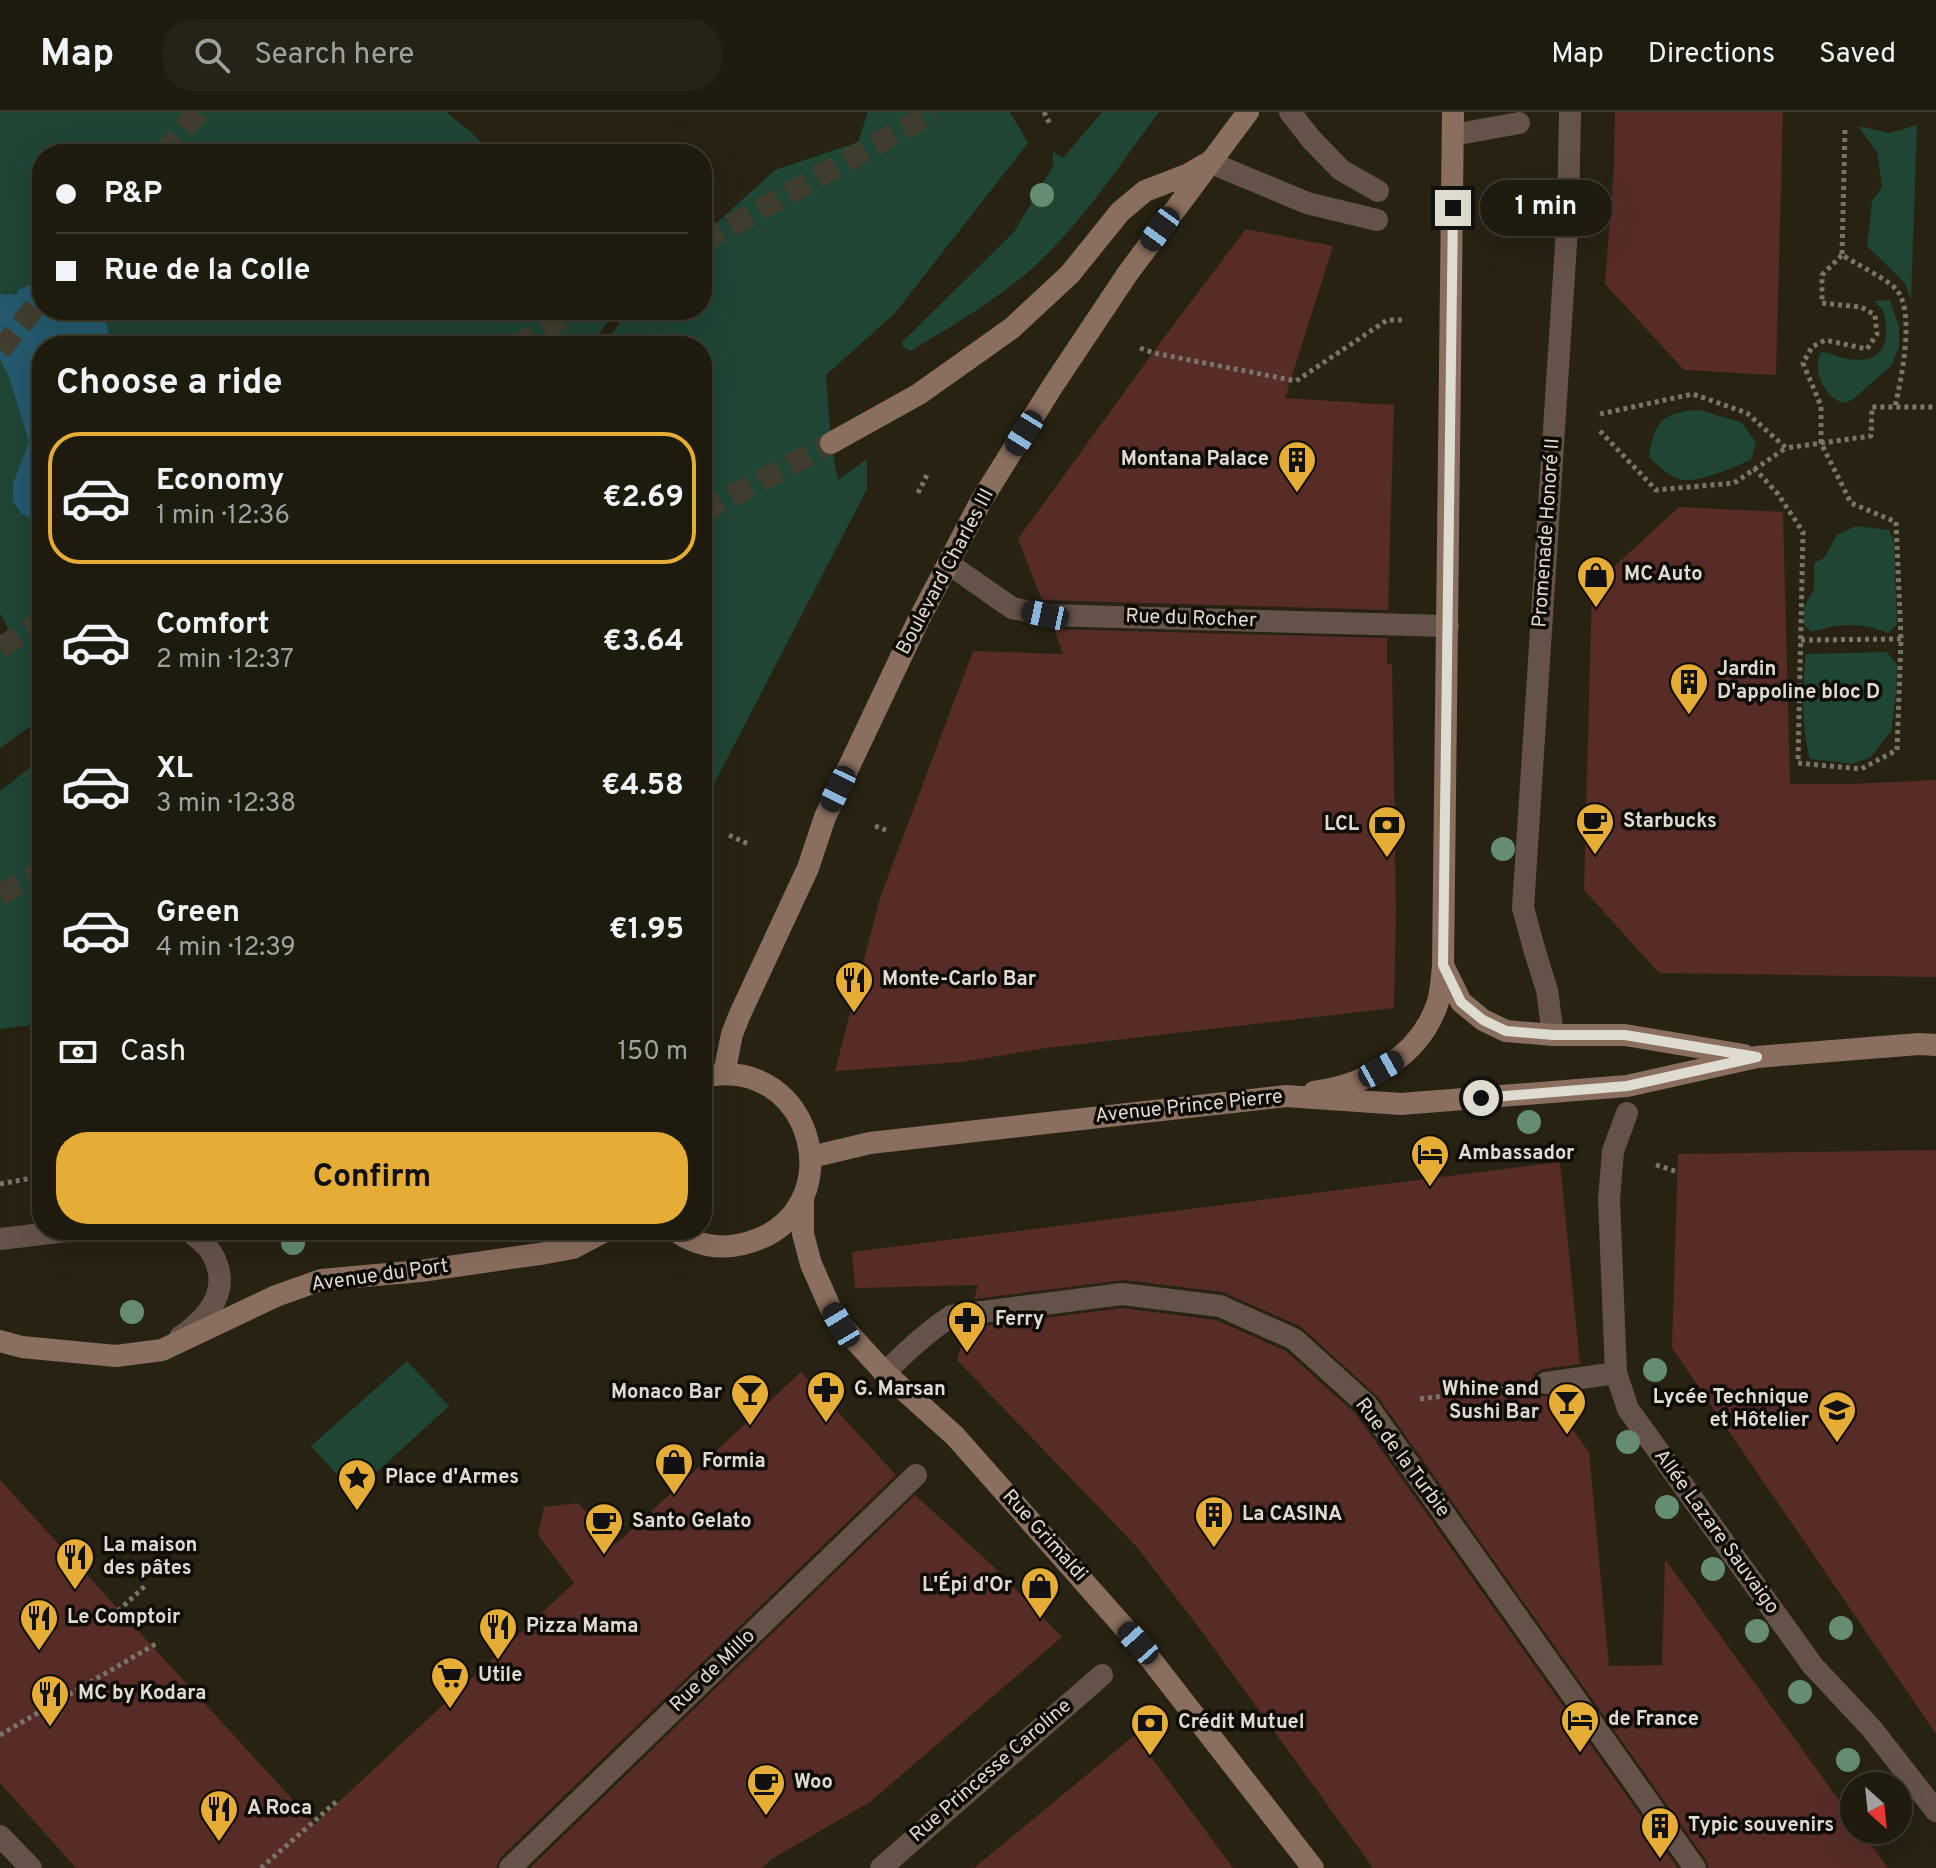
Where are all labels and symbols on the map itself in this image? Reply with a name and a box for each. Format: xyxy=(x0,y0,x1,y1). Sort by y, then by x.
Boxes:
callout: 1 min xyxy=(1481,180,1613,236)
route end xyxy=(1435,190,1471,226)
car xyxy=(1136,203,1184,255)
car xyxy=(1001,406,1047,460)
street label: Promenade Honoré II xyxy=(1527,437,1567,629)
building icon: Montana Palace xyxy=(1276,439,1318,494)
place label: Montana Palace xyxy=(1121,447,1269,473)
street label: Boulevard Charles III xyxy=(891,484,1001,660)
shop icon: MC Auto xyxy=(1575,554,1617,609)
place label: MC Auto xyxy=(1624,562,1702,588)
car xyxy=(1019,598,1071,632)
street label: Rue du Rocher xyxy=(1125,604,1257,634)
place label: Jardin D'appoline bloc D xyxy=(1717,657,1880,706)
building icon: Jardin D'appoline bloc D xyxy=(1668,661,1710,716)
car xyxy=(817,762,859,816)
cafe icon: Starbucks xyxy=(1574,801,1616,856)
bank icon: LCL xyxy=(1366,804,1408,859)
place label: Starbucks xyxy=(1623,809,1717,835)
place label: LCL xyxy=(1324,812,1360,838)
restaurant icon: Monte-Carlo Bar xyxy=(833,959,875,1014)
place label: Monte-Carlo Bar xyxy=(882,967,1037,993)
car xyxy=(1354,1047,1408,1091)
route start xyxy=(1463,1080,1499,1116)
street label: Avenue Prince Pierre xyxy=(1094,1084,1284,1130)
hotel icon: Ambassador xyxy=(1409,1133,1451,1188)
place label: Ambassador xyxy=(1458,1141,1575,1167)
street label: Avenue du Port xyxy=(310,1254,450,1298)
car xyxy=(818,1298,864,1352)
pharmacy icon: Ferry xyxy=(946,1299,988,1354)
place label: Ferry xyxy=(995,1307,1044,1333)
pharmacy icon: G. Marsan xyxy=(805,1369,847,1424)
bar icon: Monaco Bar xyxy=(729,1372,771,1427)
place label: G. Marsan xyxy=(854,1377,946,1403)
place label: Whine and Sushi Bar xyxy=(1442,1377,1540,1426)
place label: Monaco Bar xyxy=(611,1380,723,1406)
bar icon: Whine and Sushi Bar xyxy=(1546,1381,1588,1436)
place label: Lycée Technique et Hôtelier xyxy=(1653,1385,1810,1434)
school or university icon: Lycée Technique et Hôtelier xyxy=(1816,1389,1858,1444)
street label: Rue de la Turbie xyxy=(1349,1393,1455,1523)
shop icon: Formia xyxy=(653,1441,695,1496)
street label: Allée Lazare Sauvaigo xyxy=(1647,1445,1785,1619)
place label: Formia xyxy=(702,1449,766,1475)
place icon: Place d'Armes xyxy=(336,1457,378,1512)
place label: Place d'Armes xyxy=(385,1465,519,1491)
street label: Rue Grimaldi xyxy=(996,1484,1092,1588)
building icon: La CASINA xyxy=(1193,1494,1235,1549)
cafe icon: Santo Gelato xyxy=(583,1501,625,1556)
place label: La CASINA xyxy=(1242,1502,1342,1528)
place label: Santo Gelato xyxy=(632,1509,752,1535)
place label: La maison des pâtes xyxy=(103,1533,197,1582)
restaurant icon: La maison des pâtes xyxy=(54,1536,96,1591)
shop icon: L'Épi d'Or xyxy=(1019,1565,1061,1620)
place label: L'Épi d'Or xyxy=(922,1571,1013,1599)
restaurant icon: Le Comptoir xyxy=(18,1597,60,1652)
place label: Le Comptoir xyxy=(67,1605,181,1631)
restaurant icon: Pizza Mama xyxy=(477,1606,519,1661)
place label: Pizza Mama xyxy=(526,1614,638,1640)
car xyxy=(1113,1617,1163,1669)
street label: Rue de Millo xyxy=(665,1624,761,1718)
supermarket icon: Utile xyxy=(429,1655,471,1710)
place label: Utile xyxy=(478,1663,522,1689)
restaurant icon: MC by Kodara xyxy=(29,1673,71,1728)
place label: MC by Kodara xyxy=(78,1681,206,1707)
street label: Rue Princesse Caroline xyxy=(905,1694,1077,1848)
hotel icon: de France xyxy=(1559,1699,1601,1754)
bank icon: Crédit Mutuel xyxy=(1129,1702,1171,1757)
place label: de France xyxy=(1608,1707,1699,1733)
place label: Crédit Mutuel xyxy=(1178,1710,1305,1736)
cafe icon: Woo xyxy=(745,1762,787,1817)
place label: Woo xyxy=(794,1770,833,1796)
north arrow xyxy=(1840,1772,1912,1844)
restaurant icon: A Roca xyxy=(198,1788,240,1843)
place label: A Roca xyxy=(247,1796,312,1822)
building icon: Typic souvenirs xyxy=(1639,1805,1681,1860)
place label: Typic souvenirs xyxy=(1688,1813,1834,1839)

